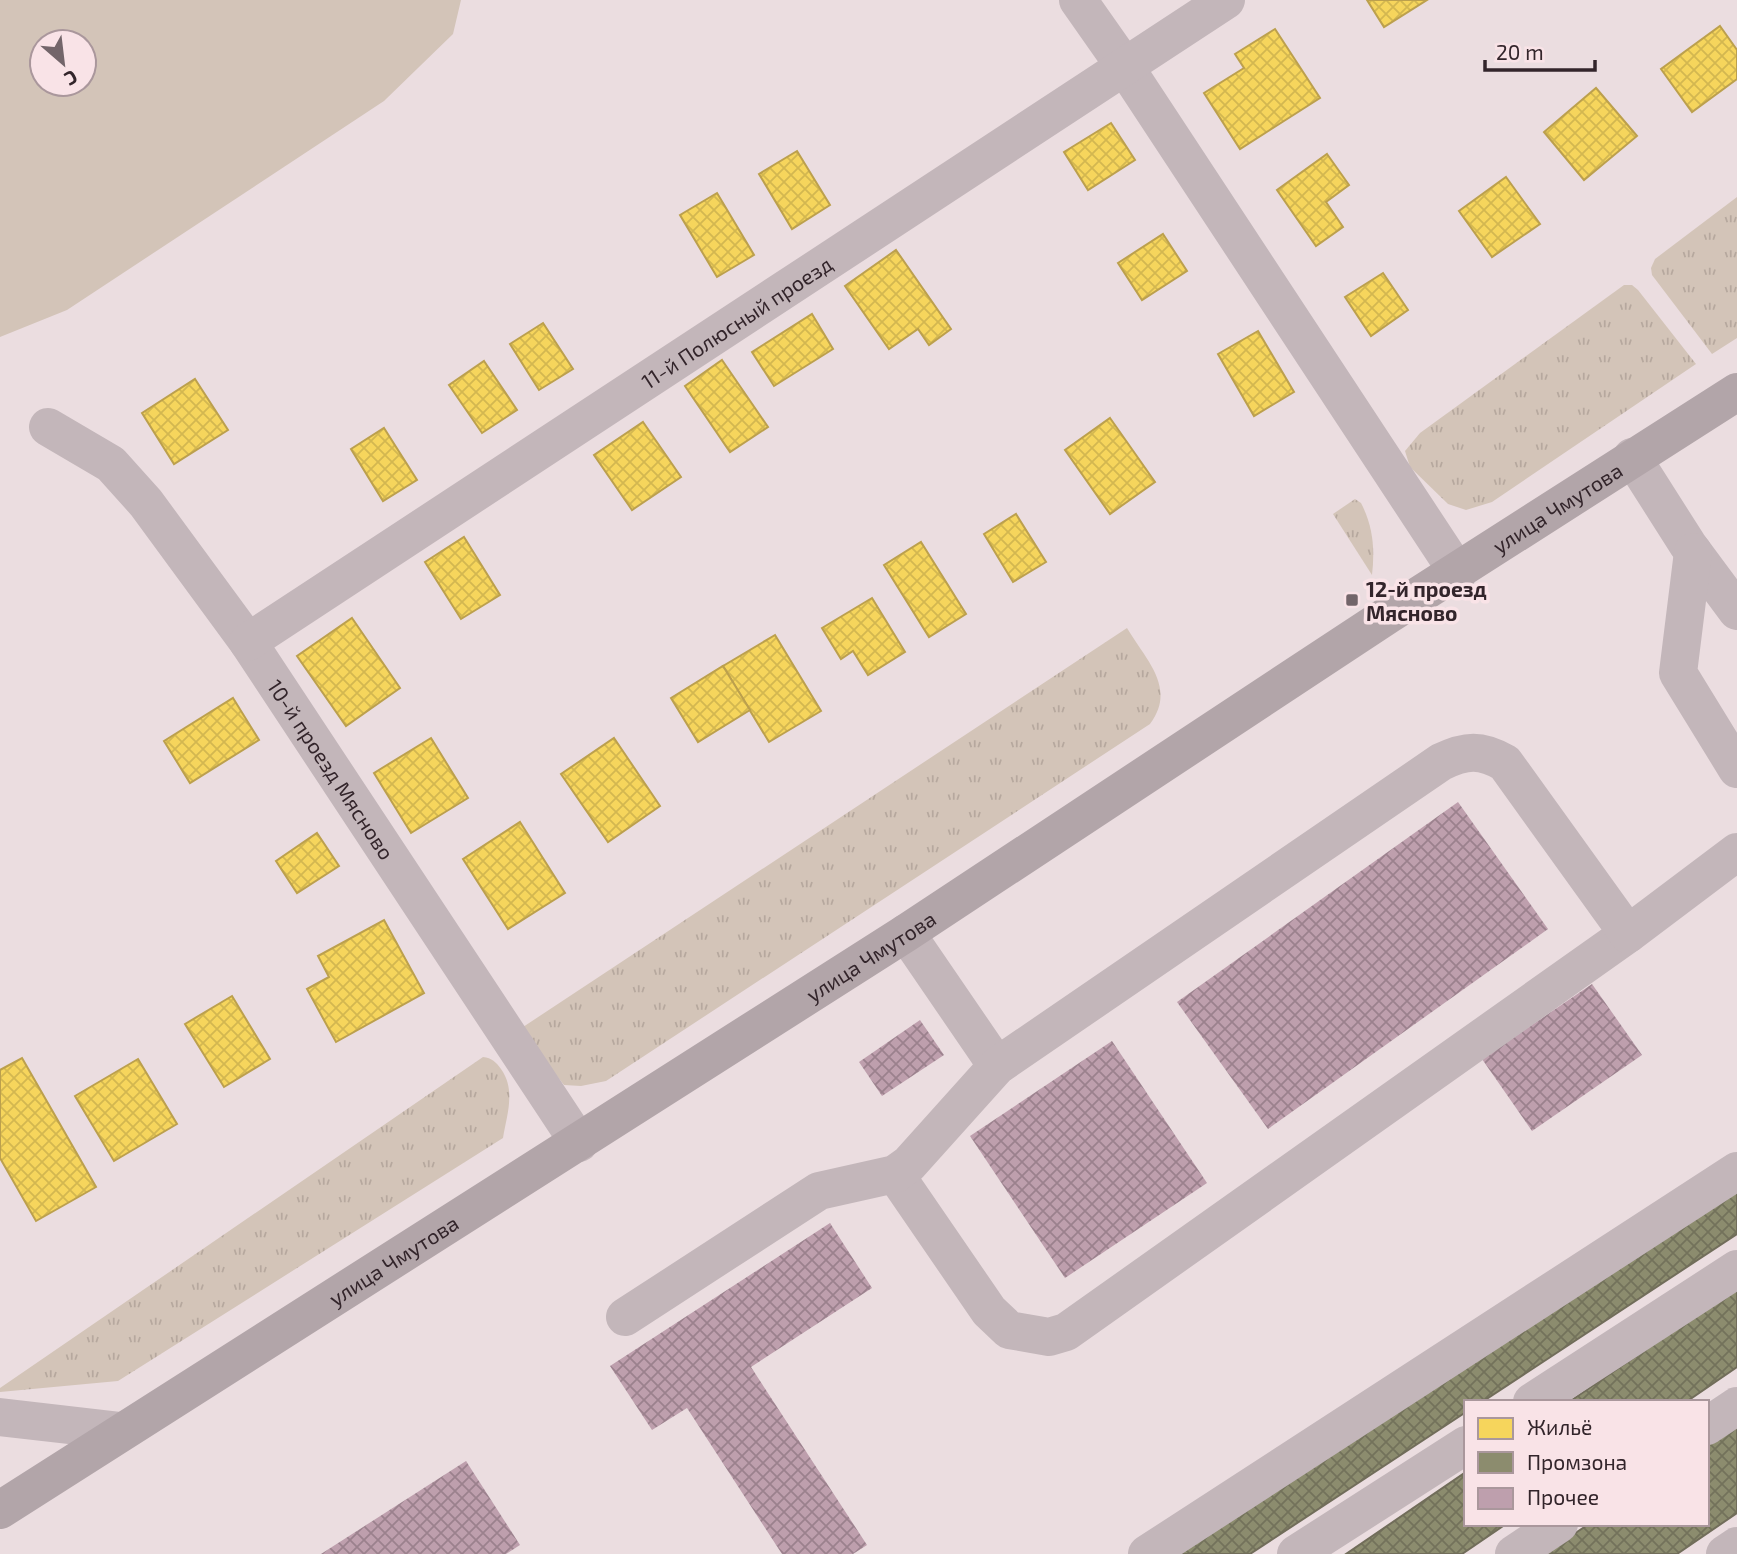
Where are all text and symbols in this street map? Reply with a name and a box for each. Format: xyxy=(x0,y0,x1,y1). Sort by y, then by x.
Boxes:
north arrow xyxy=(28,28,98,98)
scale bar xyxy=(1485,28,1595,72)
text: 20 m xyxy=(1496,39,1544,64)
text: С xyxy=(61,66,82,91)
street label: 11-й Полюсный проезд xyxy=(636,250,836,393)
street label: улица Чмутова xyxy=(1487,457,1626,559)
place label: 12-й проезд Мясново xyxy=(1366,576,1487,625)
marker: 12-й проезд Мясново xyxy=(1344,592,1360,608)
street label: 10-й проезд Мясново xyxy=(263,674,400,864)
street label: улица Чмутова xyxy=(801,905,940,1007)
street label: улица Чмутова xyxy=(324,1209,463,1311)
legend xyxy=(1464,1400,1709,1526)
text: Жильё xyxy=(1527,1414,1592,1439)
text: Промзона xyxy=(1527,1449,1627,1474)
text: Прочее xyxy=(1527,1484,1599,1509)

